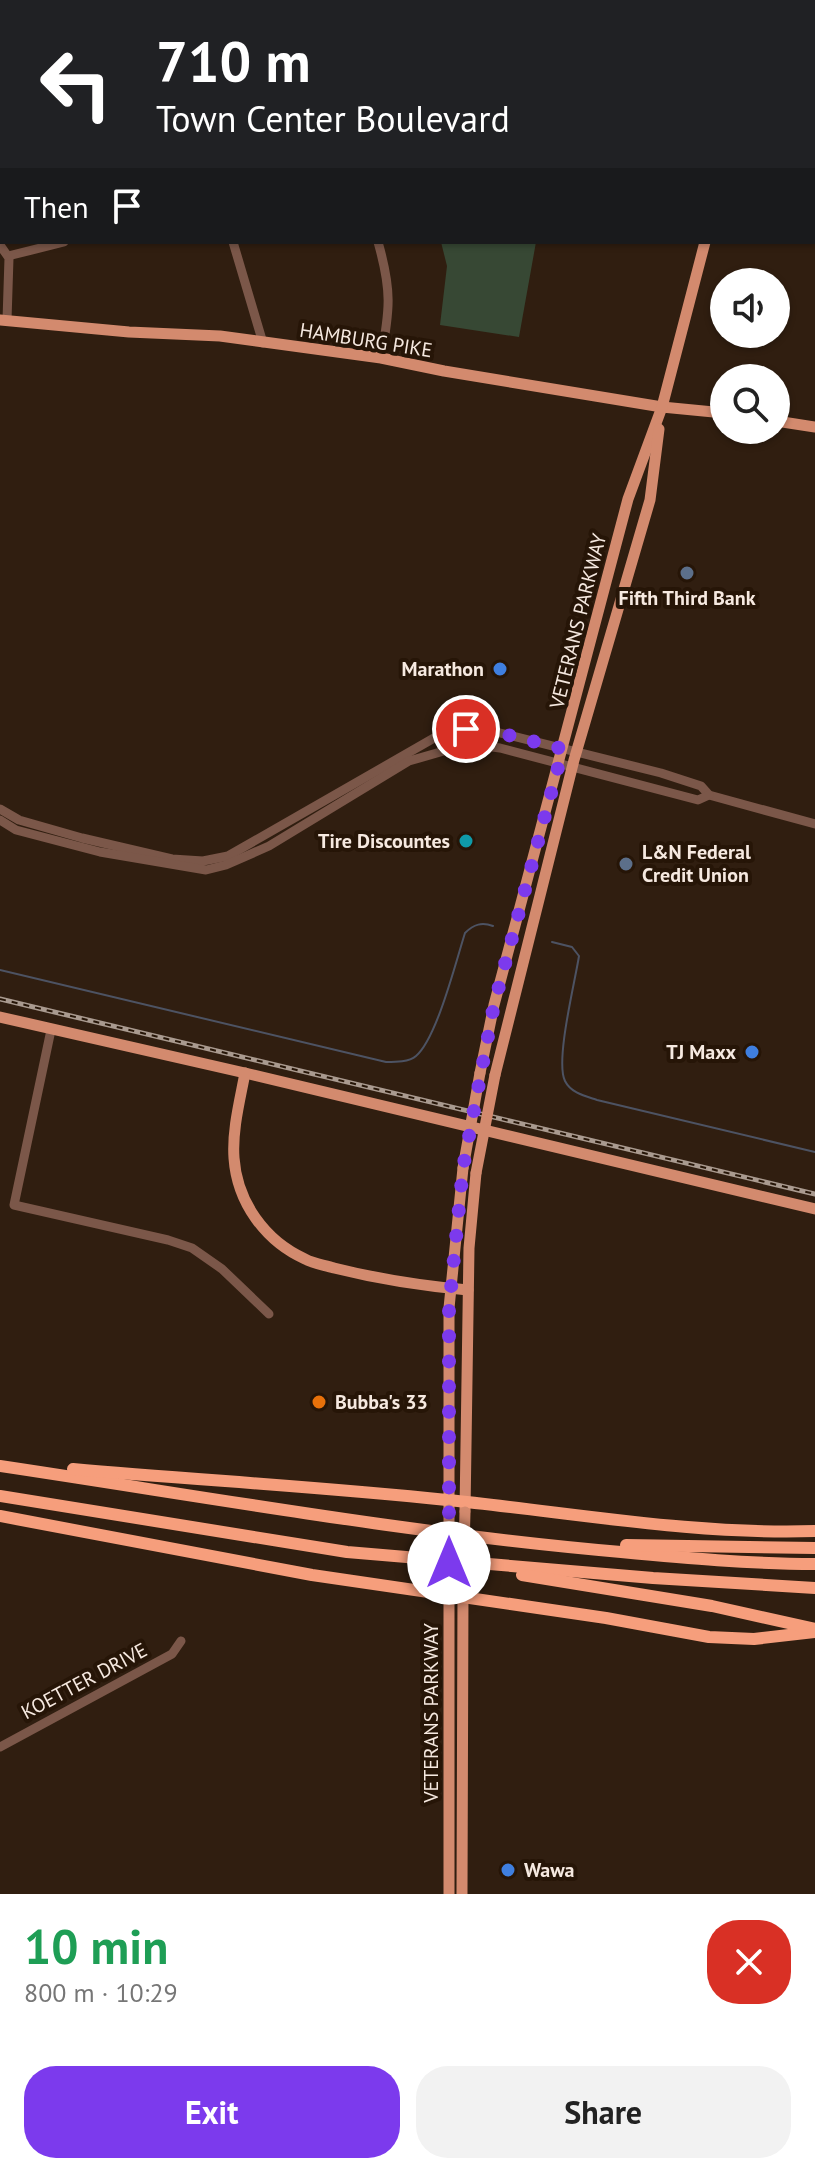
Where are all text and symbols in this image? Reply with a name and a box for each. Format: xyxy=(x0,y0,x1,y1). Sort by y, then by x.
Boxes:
text: 710 m xyxy=(156,25,311,97)
icon: left xyxy=(24,32,128,136)
text: Town Center Boulevard xyxy=(156,95,510,142)
icon: arrive xyxy=(105,184,149,228)
text: Then xyxy=(24,187,89,226)
map controls xyxy=(710,268,790,444)
button: sound xyxy=(710,268,790,348)
street label: HAMBURG PIKE xyxy=(298,317,434,363)
button: search xyxy=(710,364,790,444)
street label: VETERANS PARKWAY xyxy=(543,530,613,712)
marker: Fifth Third Bank xyxy=(678,564,696,582)
place label: Fifth Third Bank xyxy=(619,585,756,611)
place label: Marathon xyxy=(402,656,484,682)
marker: Marathon xyxy=(491,660,509,678)
pin xyxy=(432,695,500,763)
icon: arrive xyxy=(444,707,488,751)
place label: Tire Discountes xyxy=(318,828,450,854)
marker: Tire Discountes xyxy=(457,832,475,850)
place label: L&N Federal Credit Union xyxy=(642,839,751,888)
marker: L&N Federal Credit Union xyxy=(617,855,635,873)
place label: TJ Maxx xyxy=(666,1039,736,1065)
marker: TJ Maxx xyxy=(743,1043,761,1061)
place label: Bubba's 33 xyxy=(335,1389,428,1415)
marker: Bubba's 33 xyxy=(310,1393,328,1411)
position arrow xyxy=(407,1521,491,1605)
street label: VETERANS PARKWAY xyxy=(418,1622,444,1804)
street label: KOETTER DRIVE xyxy=(17,1637,151,1725)
place label: Wawa xyxy=(524,1857,575,1883)
marker: Wawa xyxy=(499,1861,517,1879)
text: 10 min xyxy=(24,1915,168,1977)
button: close xyxy=(707,1920,791,2004)
text: 800 m · 10:29 xyxy=(24,1976,178,2009)
button: Exit xyxy=(24,2066,400,2158)
button: Share xyxy=(416,2066,791,2158)

